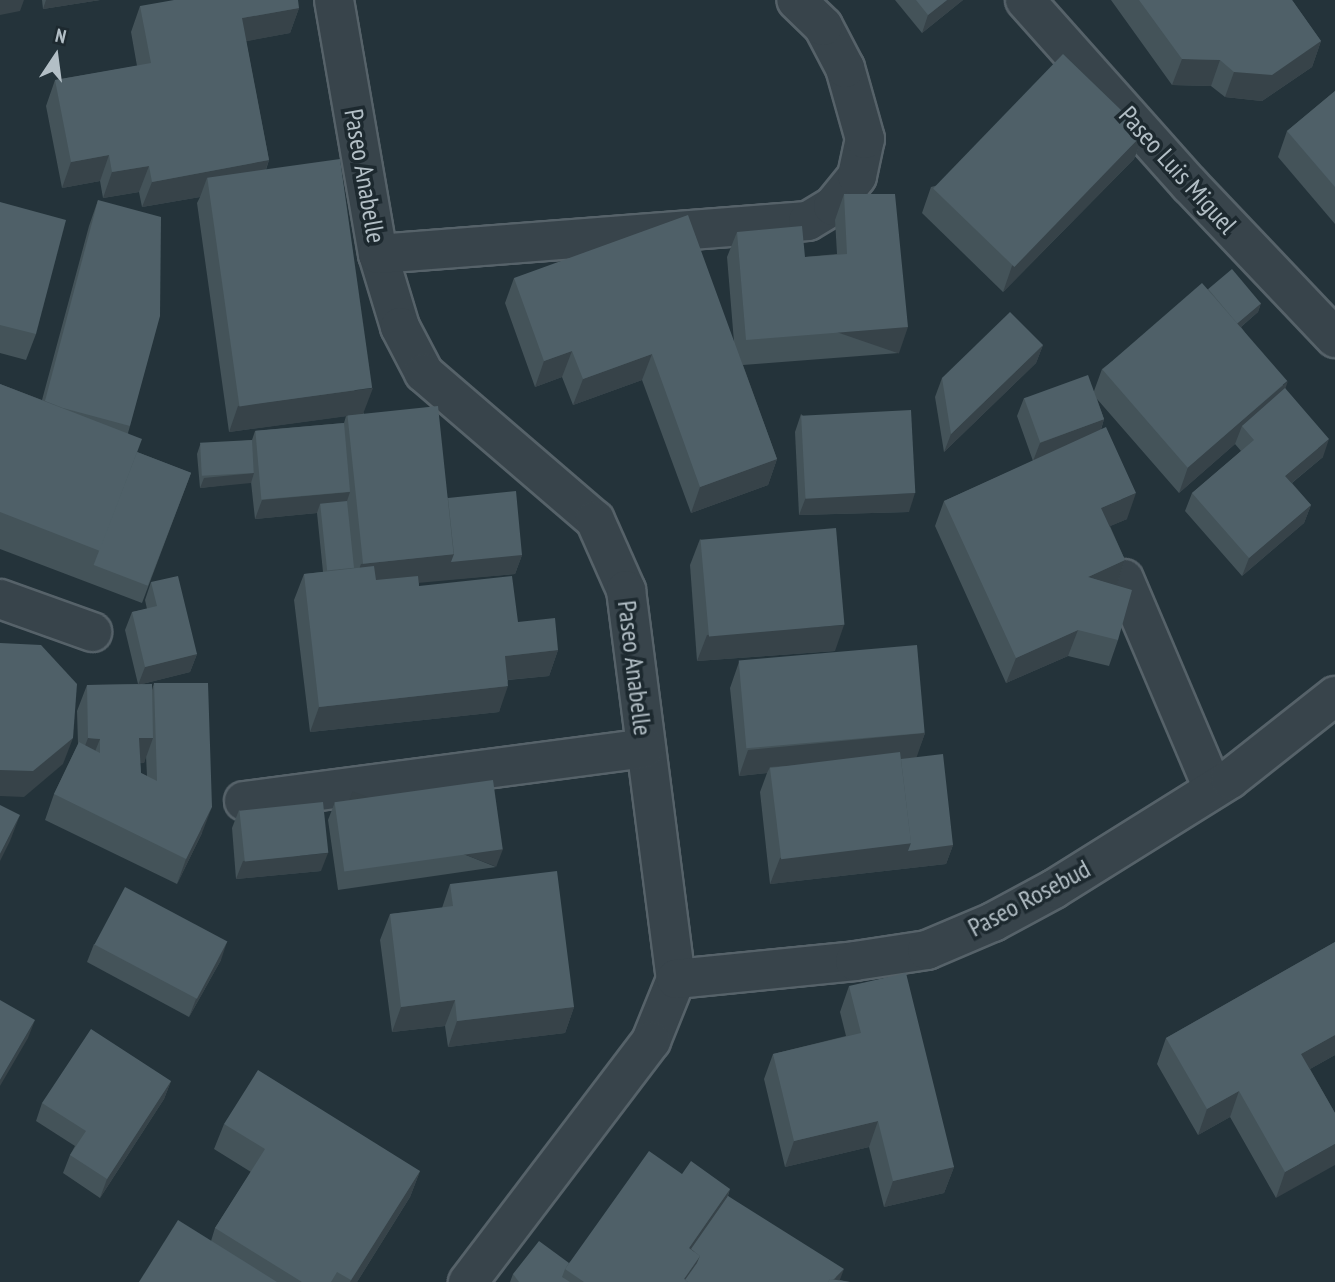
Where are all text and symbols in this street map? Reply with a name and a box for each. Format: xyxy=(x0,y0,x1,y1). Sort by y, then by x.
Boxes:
north arrow xyxy=(21,21,91,91)
text: N xyxy=(53,23,68,48)
street label: Paseo Luis Miguel xyxy=(1113,100,1243,240)
street label: Paseo Anabelle xyxy=(338,106,392,246)
street label: Paseo Anabelle xyxy=(611,598,659,738)
street label: Paseo Rosebud xyxy=(963,853,1095,943)

